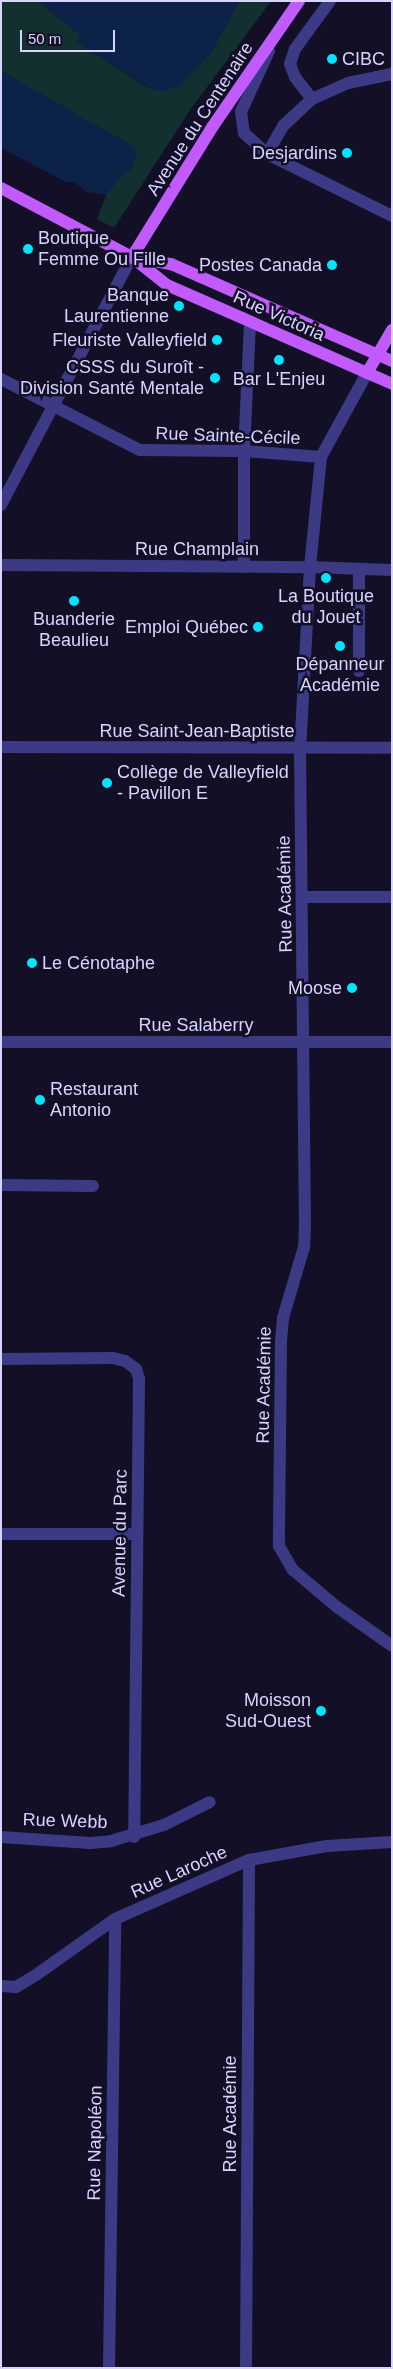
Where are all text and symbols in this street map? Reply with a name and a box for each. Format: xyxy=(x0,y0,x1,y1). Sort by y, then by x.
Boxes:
scale bar xyxy=(22,20,118,52)
text: 50 m xyxy=(28,30,61,47)
street label: Avenue du Centenaire xyxy=(142,38,258,200)
place label: CIBC xyxy=(342,48,385,70)
marker: CIBC xyxy=(326,53,338,65)
place label: Desjardins xyxy=(252,142,337,164)
marker: Desjardins xyxy=(341,147,353,159)
place label: Boutique Femme Ou Fille xyxy=(38,228,166,270)
marker: Boutique Femme Ou Fille xyxy=(22,243,34,255)
place label: Postes Canada xyxy=(199,254,322,276)
marker: Postes Canada xyxy=(326,259,338,271)
place label: Banque Laurentienne xyxy=(64,285,169,328)
street label: Rue Victoria xyxy=(230,286,328,346)
marker: Banque Laurentienne xyxy=(173,300,185,312)
place label: Fleuriste Valleyfield xyxy=(52,329,207,351)
marker: Fleuriste Valleyfield xyxy=(211,334,223,346)
marker: Bar L'Enjeu xyxy=(273,354,285,366)
place label: CSSS du Suroît - Division Santé Mentale xyxy=(20,357,204,399)
place label: Bar L'Enjeu xyxy=(233,368,325,390)
marker: CSSS du Suroît - Division Santé Mentale xyxy=(208,371,222,385)
street label: Rue Sainte-Cécile xyxy=(155,423,301,449)
street label: Rue Champlain xyxy=(135,538,259,560)
marker: La Boutique du Jouet xyxy=(320,572,332,584)
place label: La Boutique du Jouet xyxy=(278,586,374,628)
marker: Buanderie Beaulieu xyxy=(68,595,80,607)
place label: Buanderie Beaulieu xyxy=(33,609,115,652)
place label: Emploi Québec xyxy=(125,616,248,638)
marker: Emploi Québec xyxy=(252,621,264,633)
marker: Dépanneur Académie xyxy=(334,640,346,652)
place label: Dépanneur Académie xyxy=(295,654,385,696)
street label: Rue Saint-Jean-Baptiste xyxy=(99,720,295,742)
place label: Collège de Valleyfield - Pavillon E xyxy=(117,762,289,804)
marker: Collège de Valleyfield - Pavillon E xyxy=(101,777,113,789)
street label: Rue Académie xyxy=(273,835,297,953)
place label: Le Cénotaphe xyxy=(42,952,155,974)
marker: Le Cénotaphe xyxy=(26,957,38,969)
place label: Moose xyxy=(288,977,342,999)
marker: Moose xyxy=(346,982,358,994)
street label: Rue Salaberry xyxy=(138,1014,254,1036)
place label: Restaurant Antonio xyxy=(50,1079,138,1122)
marker: Restaurant Antonio xyxy=(34,1094,46,1106)
street label: Rue Académie xyxy=(252,1326,276,1444)
street label: Avenue du Parc xyxy=(108,1469,132,1597)
place label: Moisson Sud-Ouest xyxy=(225,1690,311,1732)
marker: Moisson Sud-Ouest xyxy=(315,1705,327,1717)
street label: Rue Webb xyxy=(22,1809,108,1833)
street label: Rue Laroche xyxy=(128,1841,230,1903)
street label: Rue Académie xyxy=(219,2055,241,2173)
street label: Rue Napoléon xyxy=(83,2085,107,2201)

